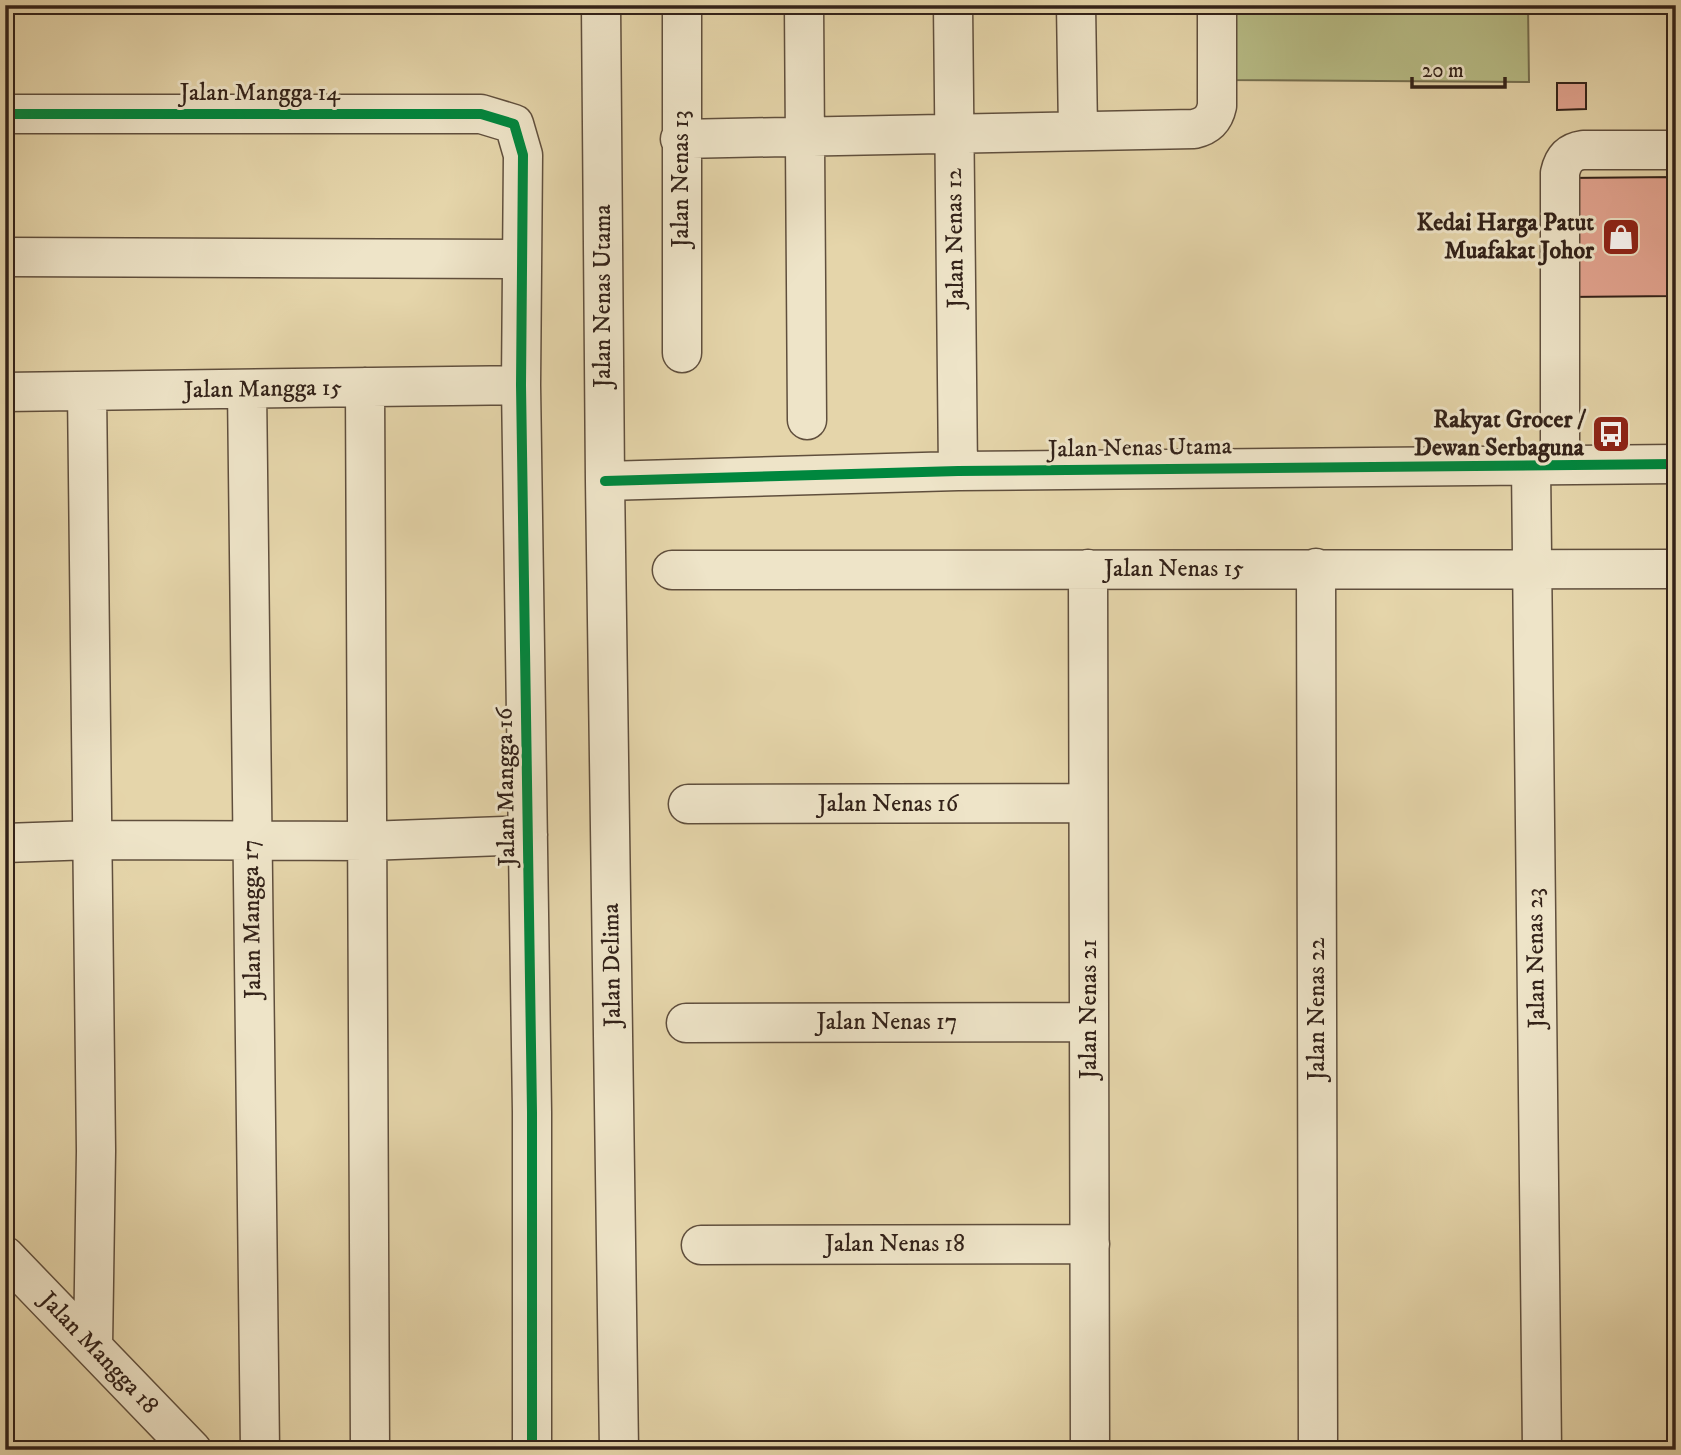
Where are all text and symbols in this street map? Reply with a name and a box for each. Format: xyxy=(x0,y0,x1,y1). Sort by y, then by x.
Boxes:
scale bar xyxy=(1412,46,1504,90)
text: 20 m xyxy=(1422,58,1464,84)
street label: Jalan Mangga 14 xyxy=(178,78,341,108)
street label: Jalan Nenas 13 xyxy=(666,110,696,250)
street label: Jalan Nenas 12 xyxy=(939,168,971,310)
street label: Jalan Nenas Utama xyxy=(588,203,618,390)
place label: Kedai Harga Patut Muafakat Johor xyxy=(1417,208,1595,266)
shop icon: Kedai Harga Patut Muafakat Johor xyxy=(1600,216,1642,258)
street label: Jalan Mangga 15 xyxy=(182,373,342,405)
place label: Rakyat Grocer / Dewan Serbaguna xyxy=(1414,405,1586,463)
bus stop icon: Rakyat Grocer / Dewan Serbaguna xyxy=(1590,413,1632,455)
street label: Jalan Nenas Utama xyxy=(1046,431,1233,465)
street label: Jalan Nenas 15 xyxy=(1102,554,1244,584)
street label: Jalan Mangga 16 xyxy=(490,706,522,869)
street label: Jalan Nenas 16 xyxy=(816,789,960,819)
street label: Jalan Mangga 17 xyxy=(236,839,268,1001)
street label: Jalan Nenas 23 xyxy=(1520,888,1552,1030)
street label: Jalan Delima xyxy=(596,902,628,1029)
street label: Jalan Nenas 22 xyxy=(1302,937,1332,1083)
street label: Jalan Nenas 21 xyxy=(1074,939,1104,1081)
street label: Jalan Nenas 17 xyxy=(815,1007,957,1037)
street label: Jalan Nenas 18 xyxy=(823,1229,965,1259)
street label: Jalan Mangga 18 xyxy=(32,1284,165,1420)

